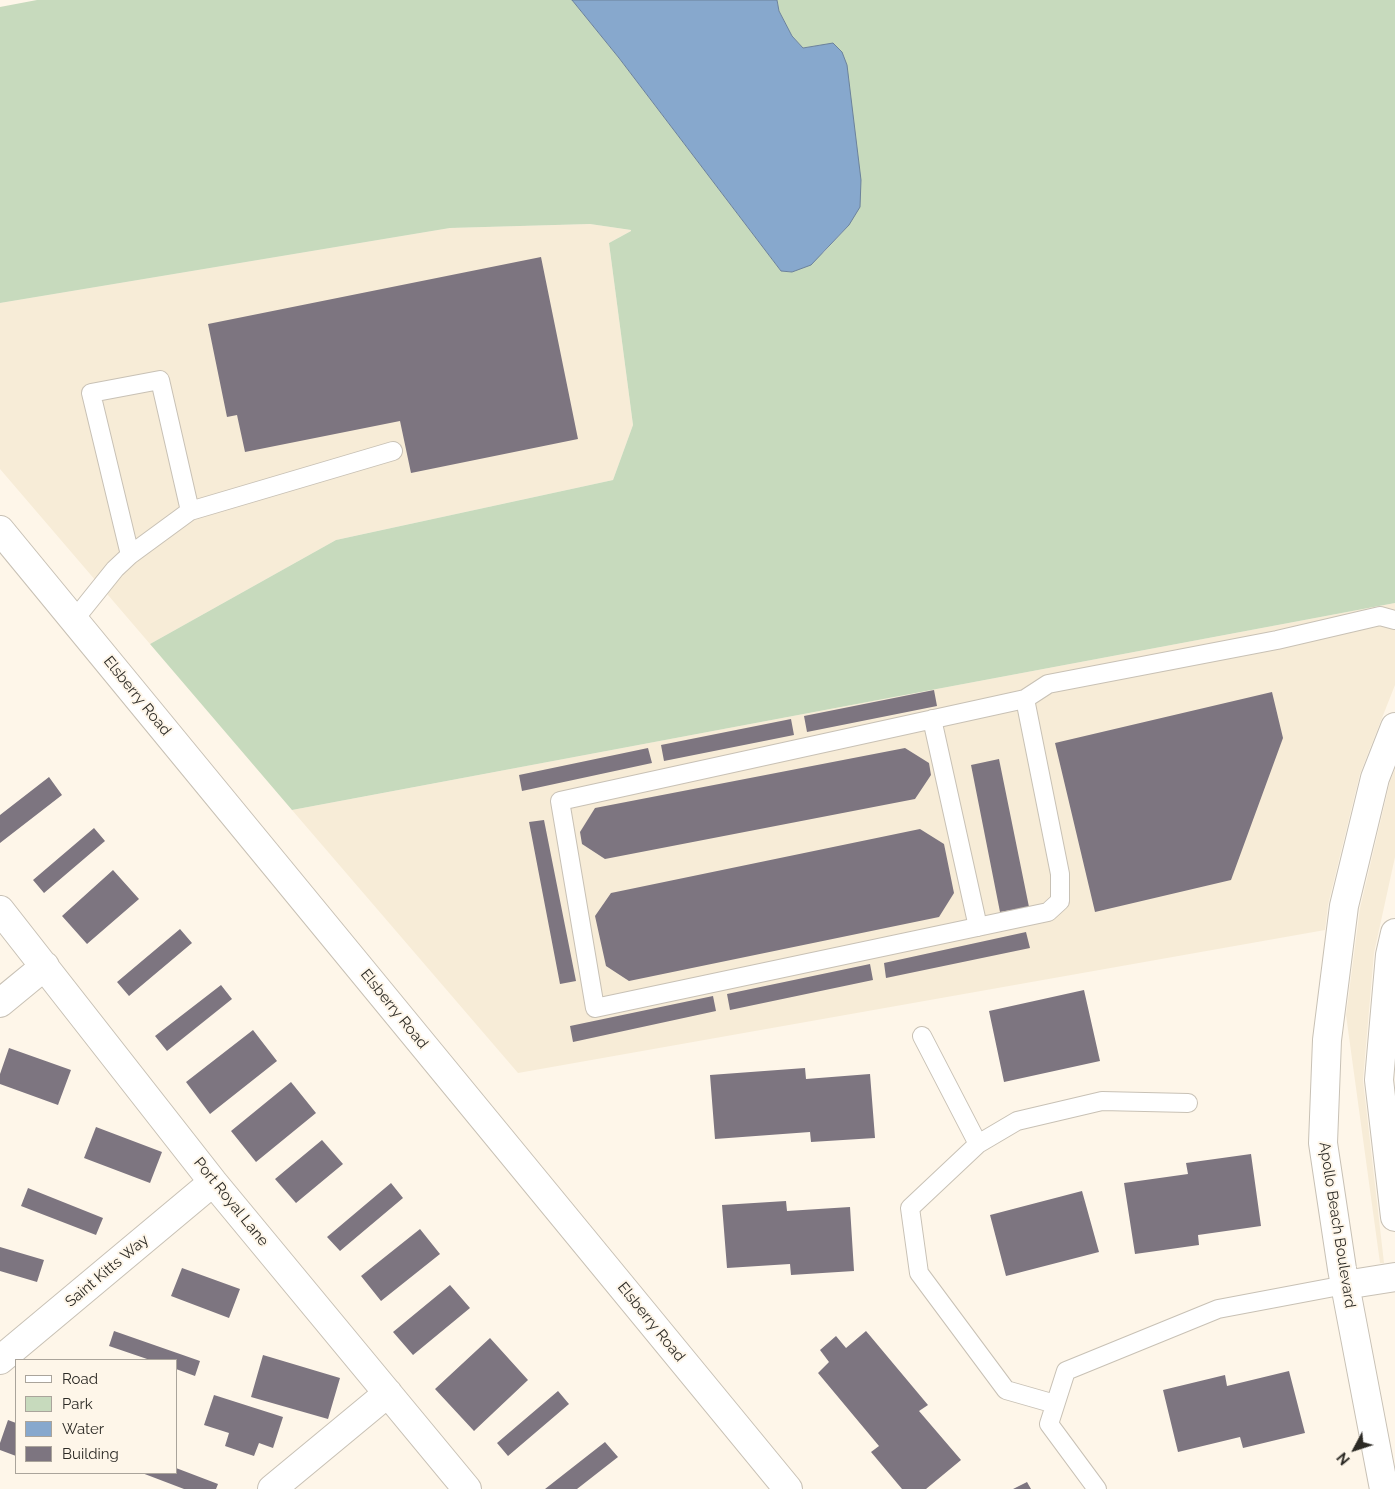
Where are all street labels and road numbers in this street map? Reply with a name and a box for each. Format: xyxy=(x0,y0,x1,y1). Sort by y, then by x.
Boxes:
street label: Elsberry Road xyxy=(99,653,175,739)
street label: Elsberry Road xyxy=(356,966,432,1052)
street label: Apollo Beach Boulevard xyxy=(1315,1141,1359,1309)
street label: Port Royal Lane xyxy=(190,1154,272,1250)
street label: Saint Kitts Way xyxy=(62,1231,152,1311)
street label: Elsberry Road xyxy=(613,1279,689,1365)

